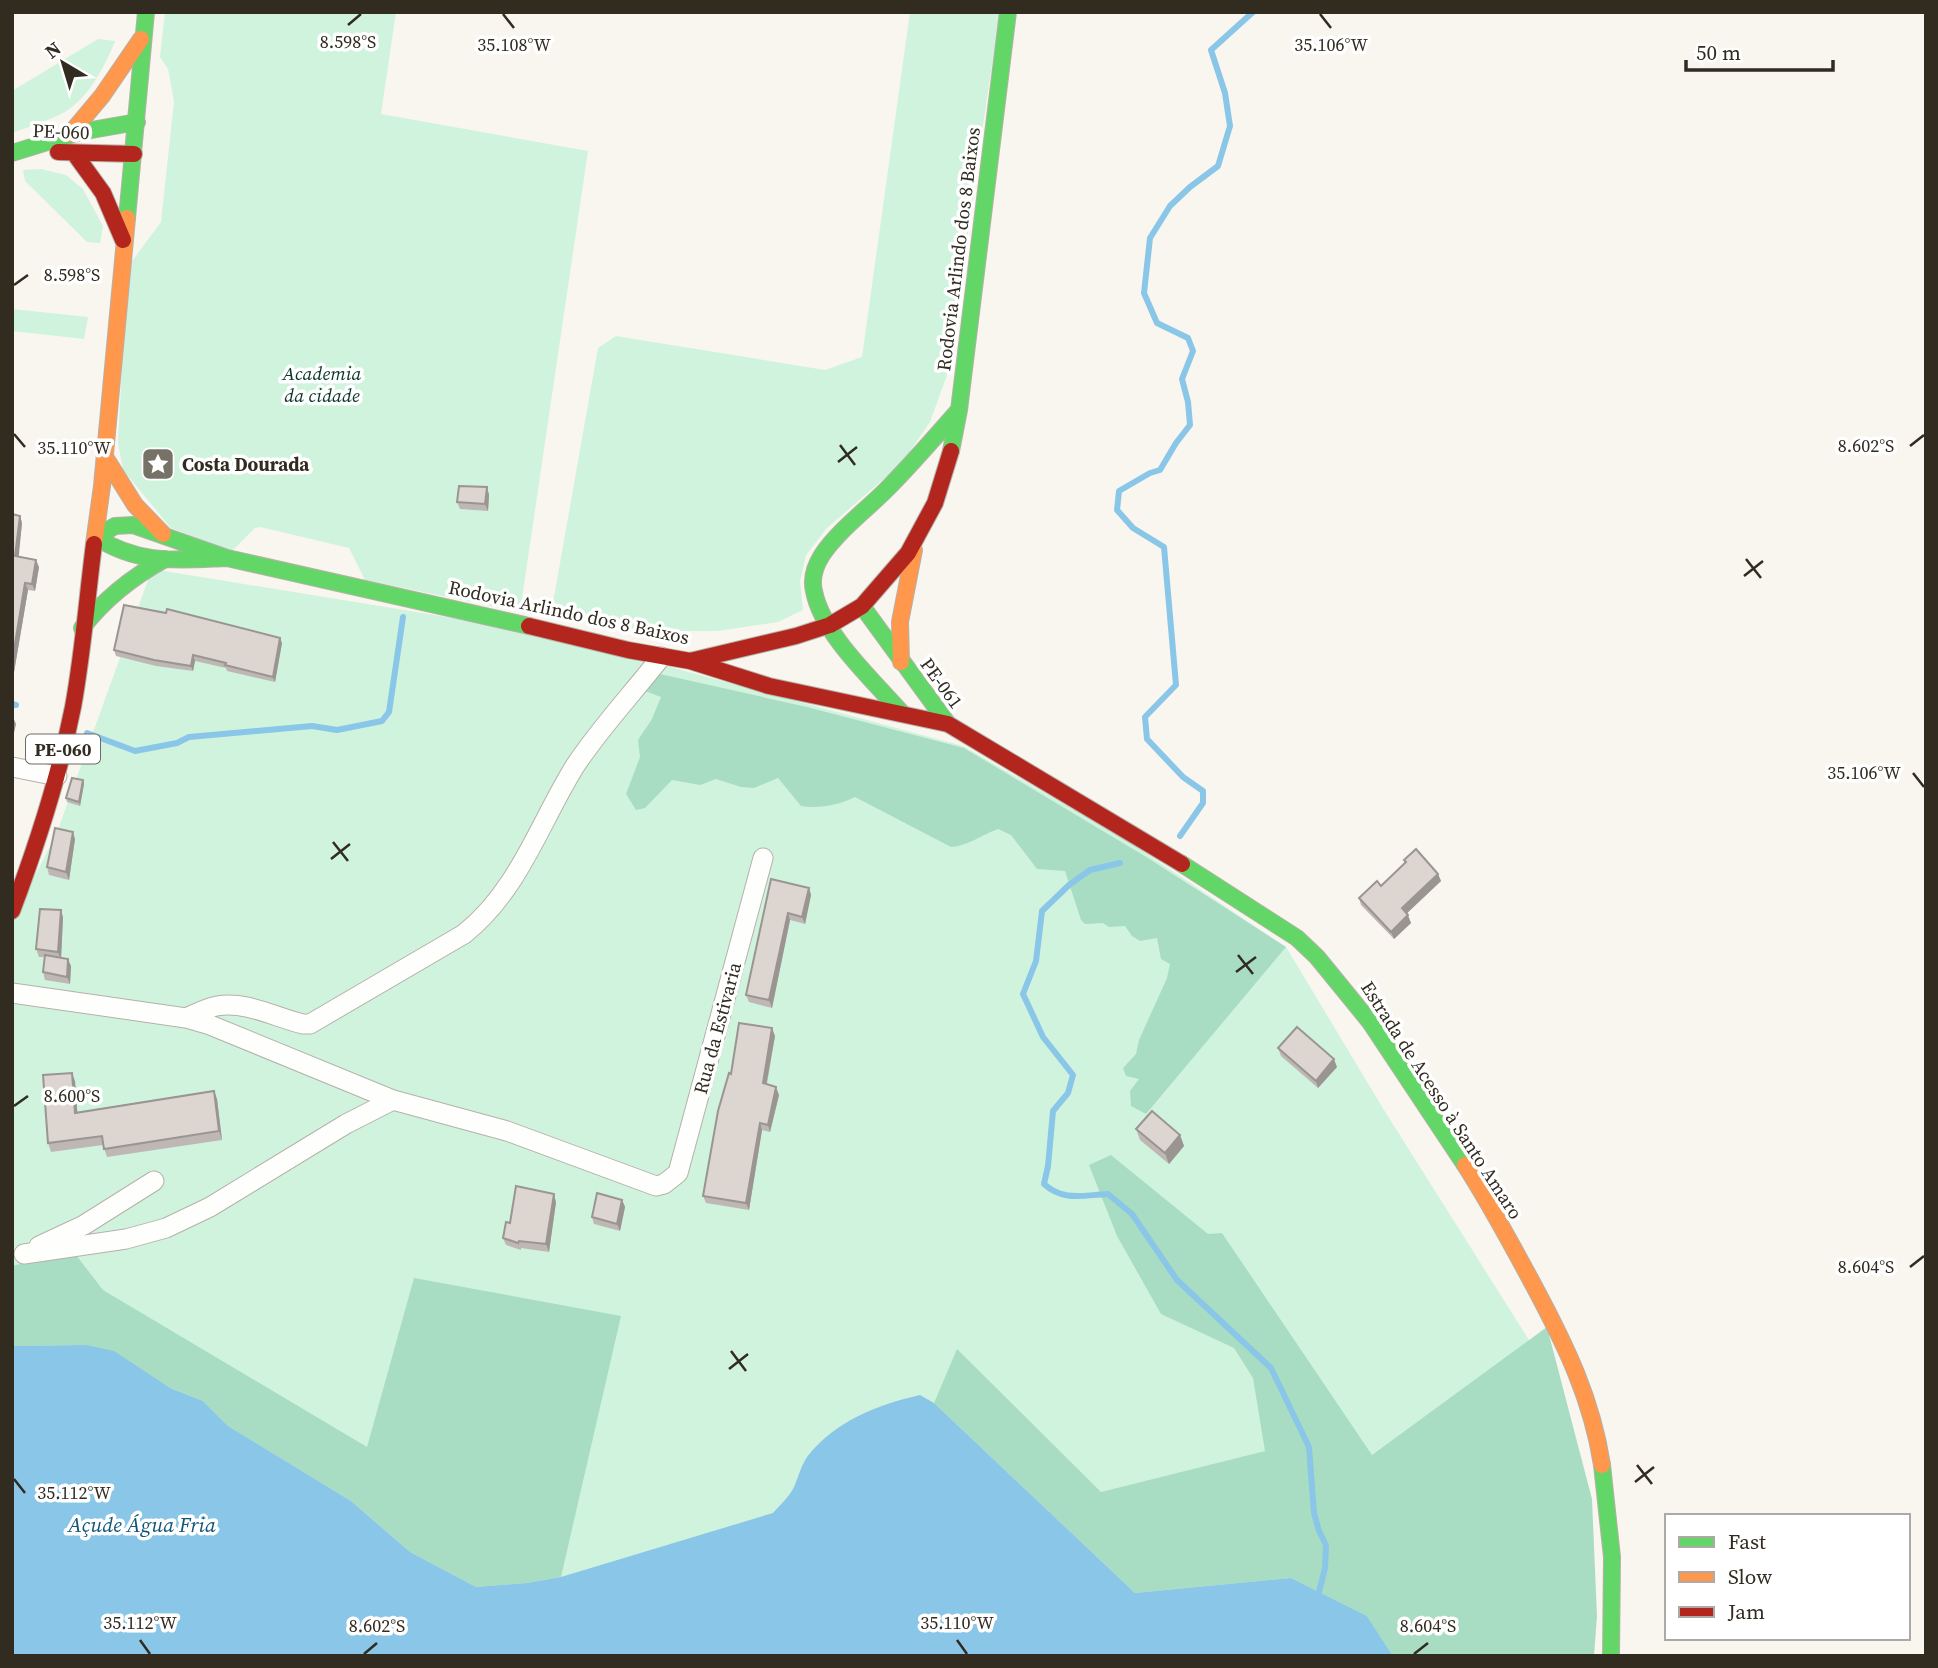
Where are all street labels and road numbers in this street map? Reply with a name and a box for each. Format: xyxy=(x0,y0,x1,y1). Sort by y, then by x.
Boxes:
street label: PE-060 xyxy=(32,117,90,145)
street label: Rodovia Arlindo dos 8 Baixos xyxy=(930,126,986,372)
street label: Rodovia Arlindo dos 8 Baixos xyxy=(446,574,692,650)
street label: PE-061 xyxy=(915,652,969,714)
road number: PE-060 xyxy=(26,734,100,764)
street label: Rua da Estivaria xyxy=(687,959,747,1097)
street label: Estrada de Acesso à Santo Amaro xyxy=(1355,976,1529,1224)

